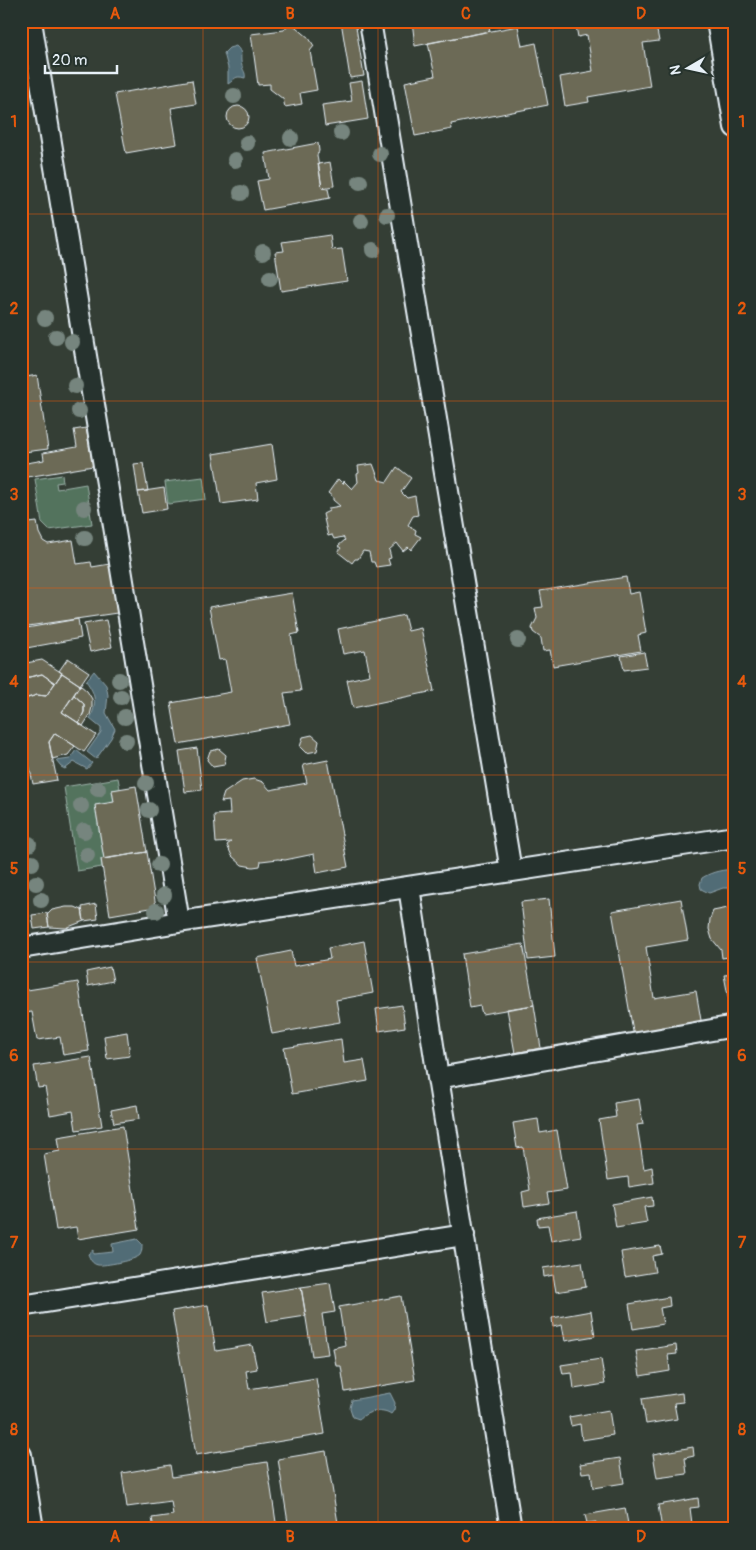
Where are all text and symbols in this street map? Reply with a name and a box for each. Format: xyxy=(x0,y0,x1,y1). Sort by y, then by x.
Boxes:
text: A xyxy=(110,4,121,24)
text: B xyxy=(285,4,295,24)
text: C xyxy=(461,4,471,24)
text: D xyxy=(636,4,646,24)
scale bar xyxy=(45,42,118,74)
north arrow xyxy=(664,42,714,92)
text: 20 m xyxy=(52,51,87,70)
text: N xyxy=(667,64,685,76)
text: 1 xyxy=(11,112,17,132)
text: 1 xyxy=(739,112,745,132)
text: 2 xyxy=(10,299,19,319)
text: 2 xyxy=(738,299,747,319)
text: 3 xyxy=(10,485,19,505)
text: 3 xyxy=(738,485,747,505)
text: 4 xyxy=(9,672,19,692)
text: 4 xyxy=(737,672,747,692)
text: 5 xyxy=(10,859,19,879)
text: 5 xyxy=(738,859,747,879)
text: 6 xyxy=(9,1046,19,1066)
text: 6 xyxy=(737,1046,747,1066)
text: 7 xyxy=(10,1233,19,1253)
text: 7 xyxy=(738,1233,747,1253)
text: 8 xyxy=(10,1420,18,1440)
text: 8 xyxy=(738,1420,746,1440)
text: A xyxy=(110,1527,121,1547)
text: B xyxy=(285,1527,295,1547)
text: C xyxy=(461,1527,471,1547)
text: D xyxy=(636,1527,646,1547)

